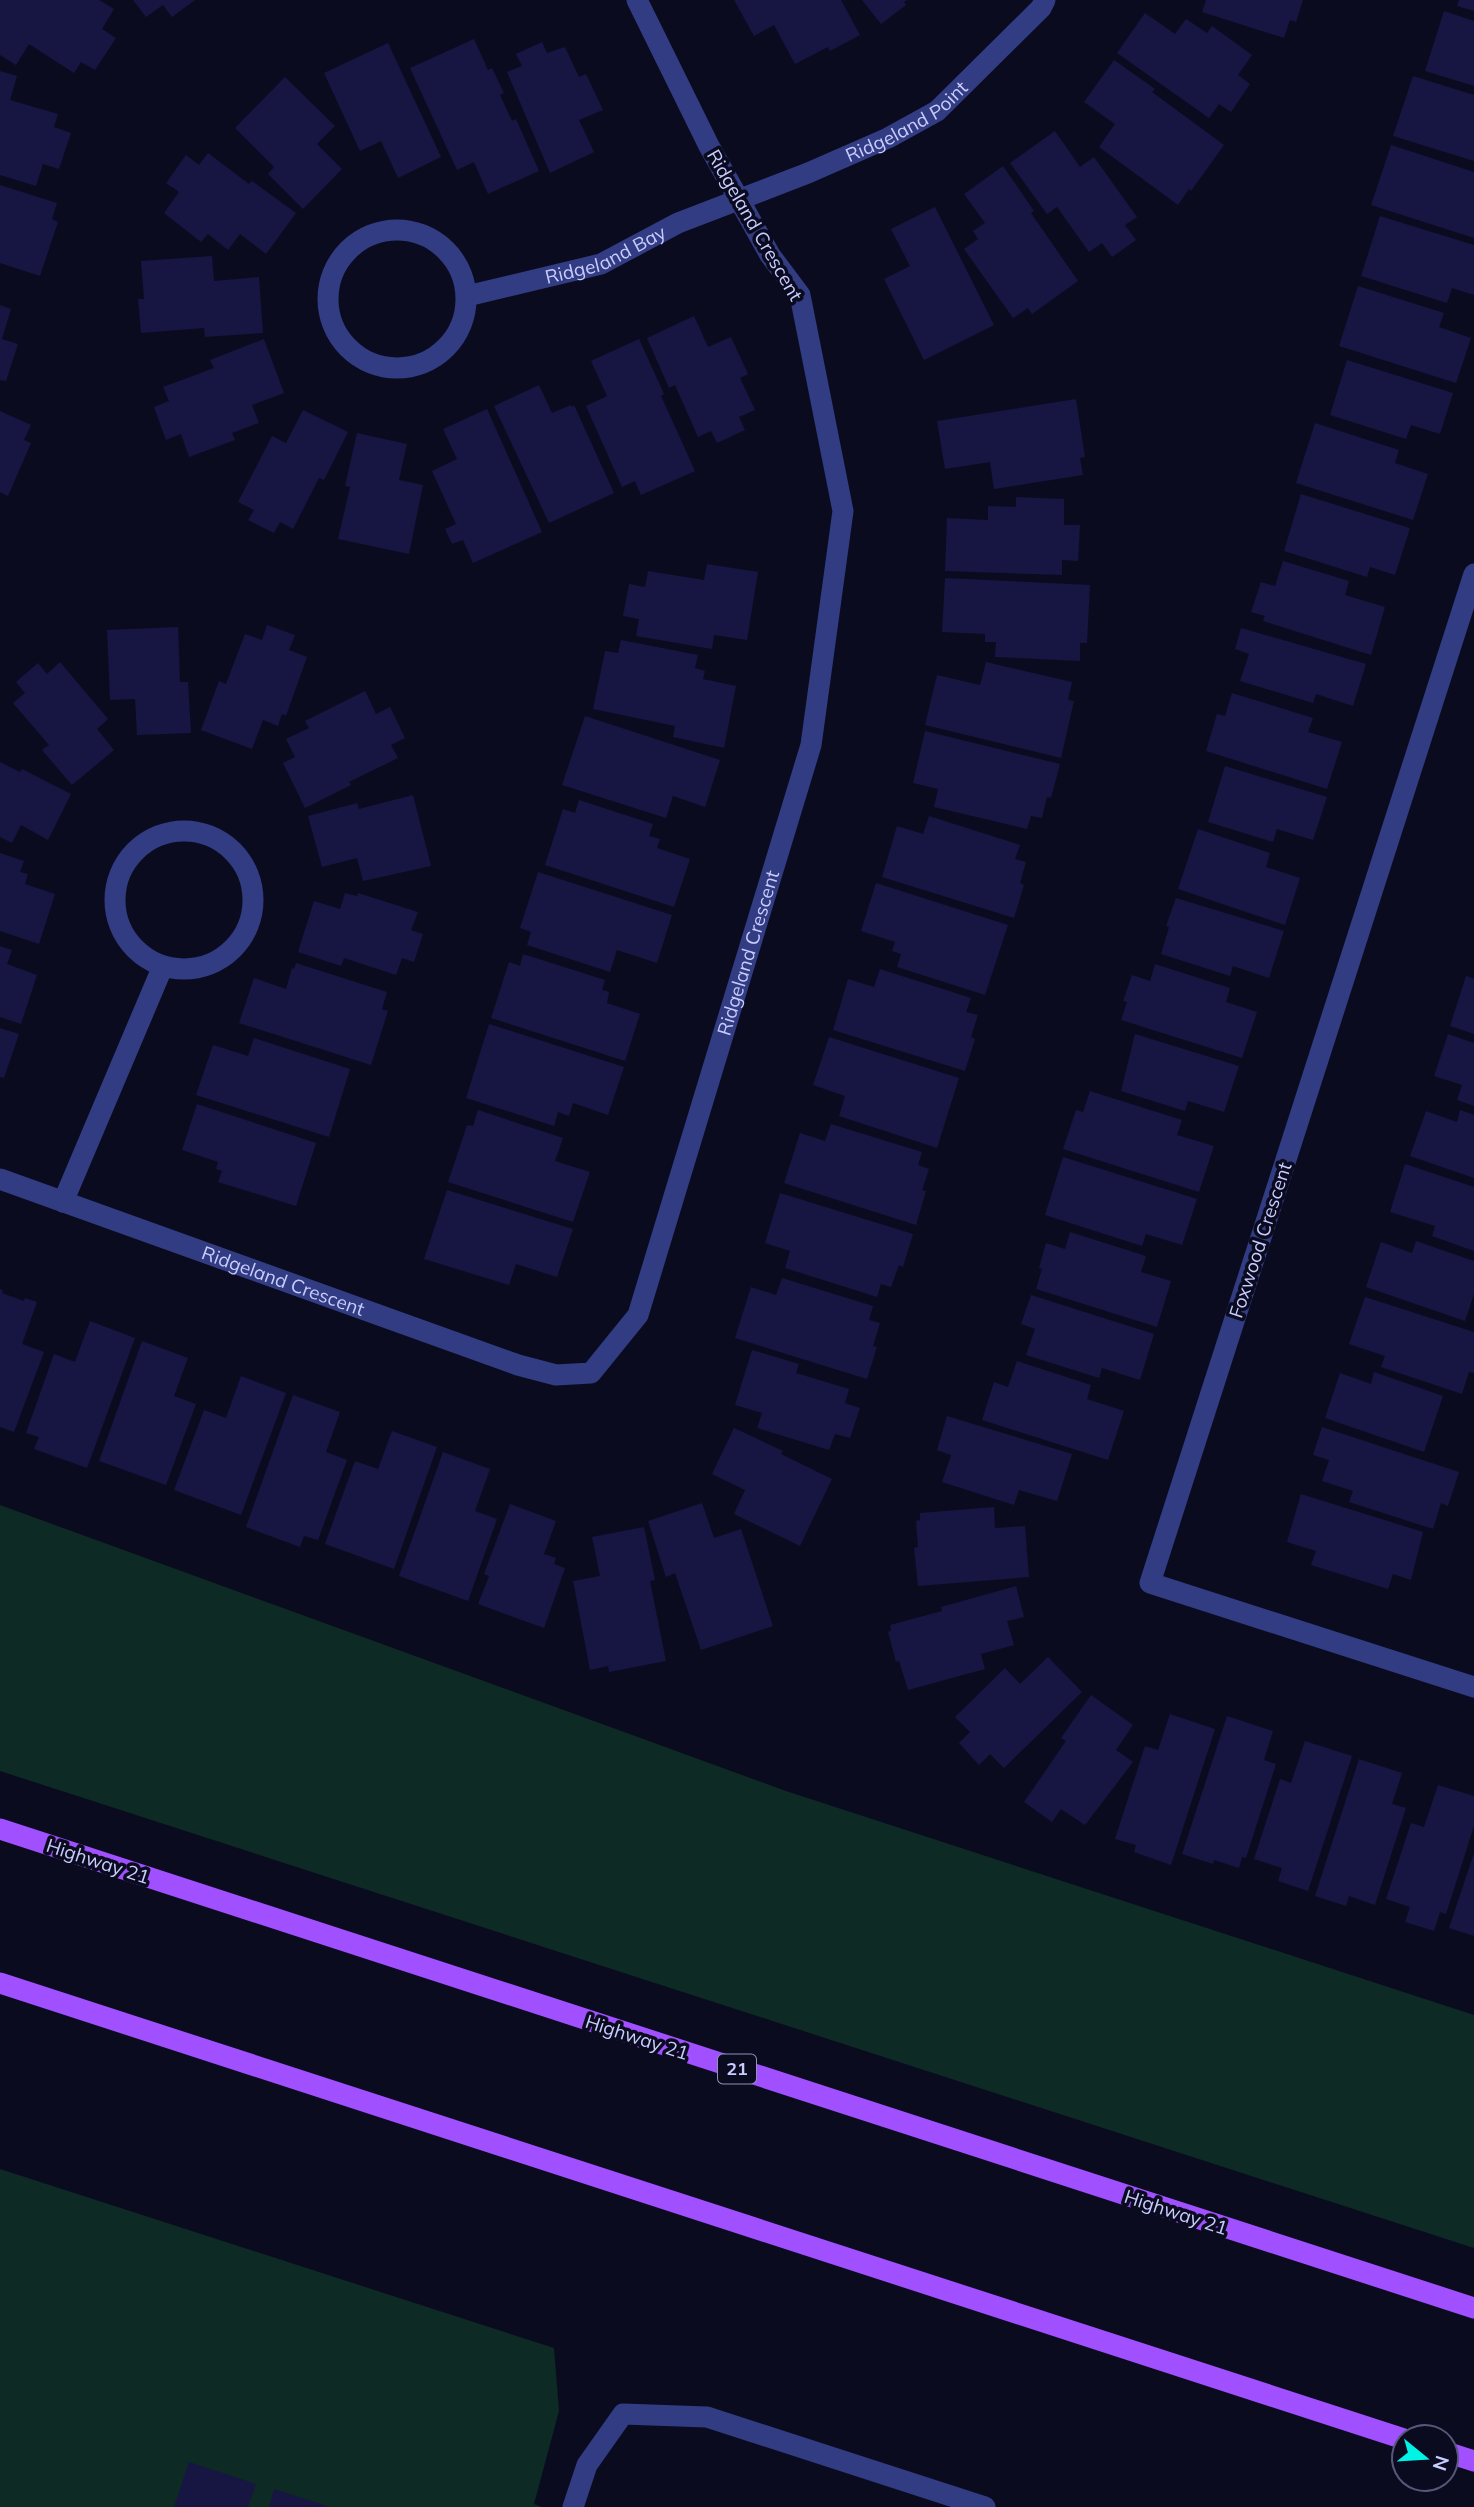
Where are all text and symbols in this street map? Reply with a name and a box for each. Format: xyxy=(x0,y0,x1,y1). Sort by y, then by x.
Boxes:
street label: Ridgeland Point xyxy=(842,75,973,167)
street label: Ridgeland Crescent xyxy=(702,145,808,305)
street label: Ridgeland Bay xyxy=(543,220,670,289)
street label: Ridgeland Crescent xyxy=(712,867,784,1038)
street label: Foxwood Crescent xyxy=(1224,1159,1297,1321)
street label: Ridgeland Crescent xyxy=(199,1240,368,1321)
street label: Highway 21 xyxy=(43,1833,153,1889)
street label: Highway 21 xyxy=(582,2009,692,2065)
road number: 21 xyxy=(718,2054,756,2084)
street label: Highway 21 xyxy=(1121,2184,1231,2240)
north arrow xyxy=(1390,2423,1460,2493)
text: N xyxy=(1428,2453,1455,2474)

